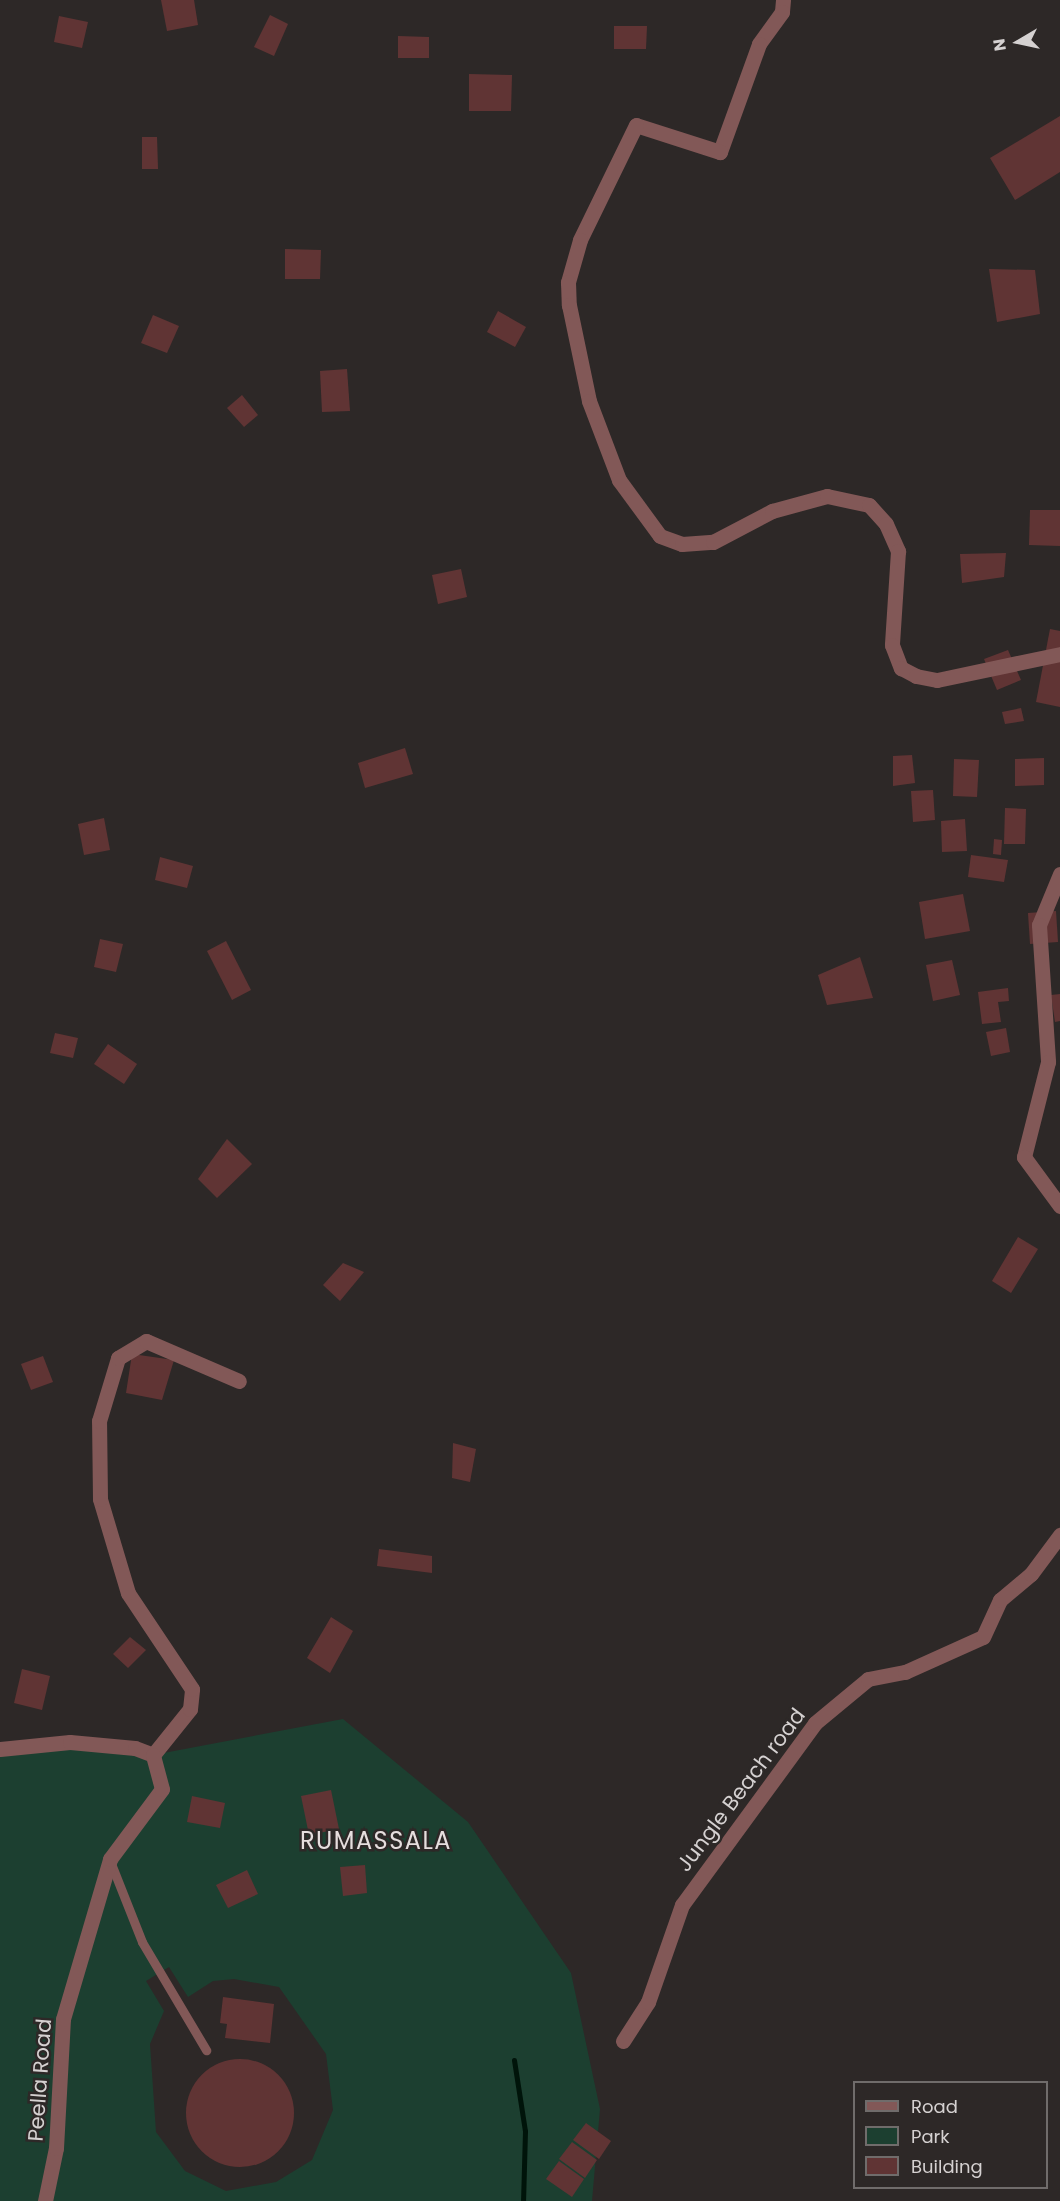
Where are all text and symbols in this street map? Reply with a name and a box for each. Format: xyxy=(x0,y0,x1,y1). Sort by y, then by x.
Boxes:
north arrow xyxy=(988,12,1048,72)
text: N xyxy=(987,37,1012,53)
street label: Jungle Beach road xyxy=(671,1704,811,1876)
district label: RUMASSALA xyxy=(300,1827,452,1855)
street label: Peella Road xyxy=(23,2018,57,2142)
legend xyxy=(853,2081,1048,2189)
text: Road xyxy=(911,2094,958,2119)
text: Park xyxy=(911,2124,950,2149)
text: Building xyxy=(911,2154,983,2179)

